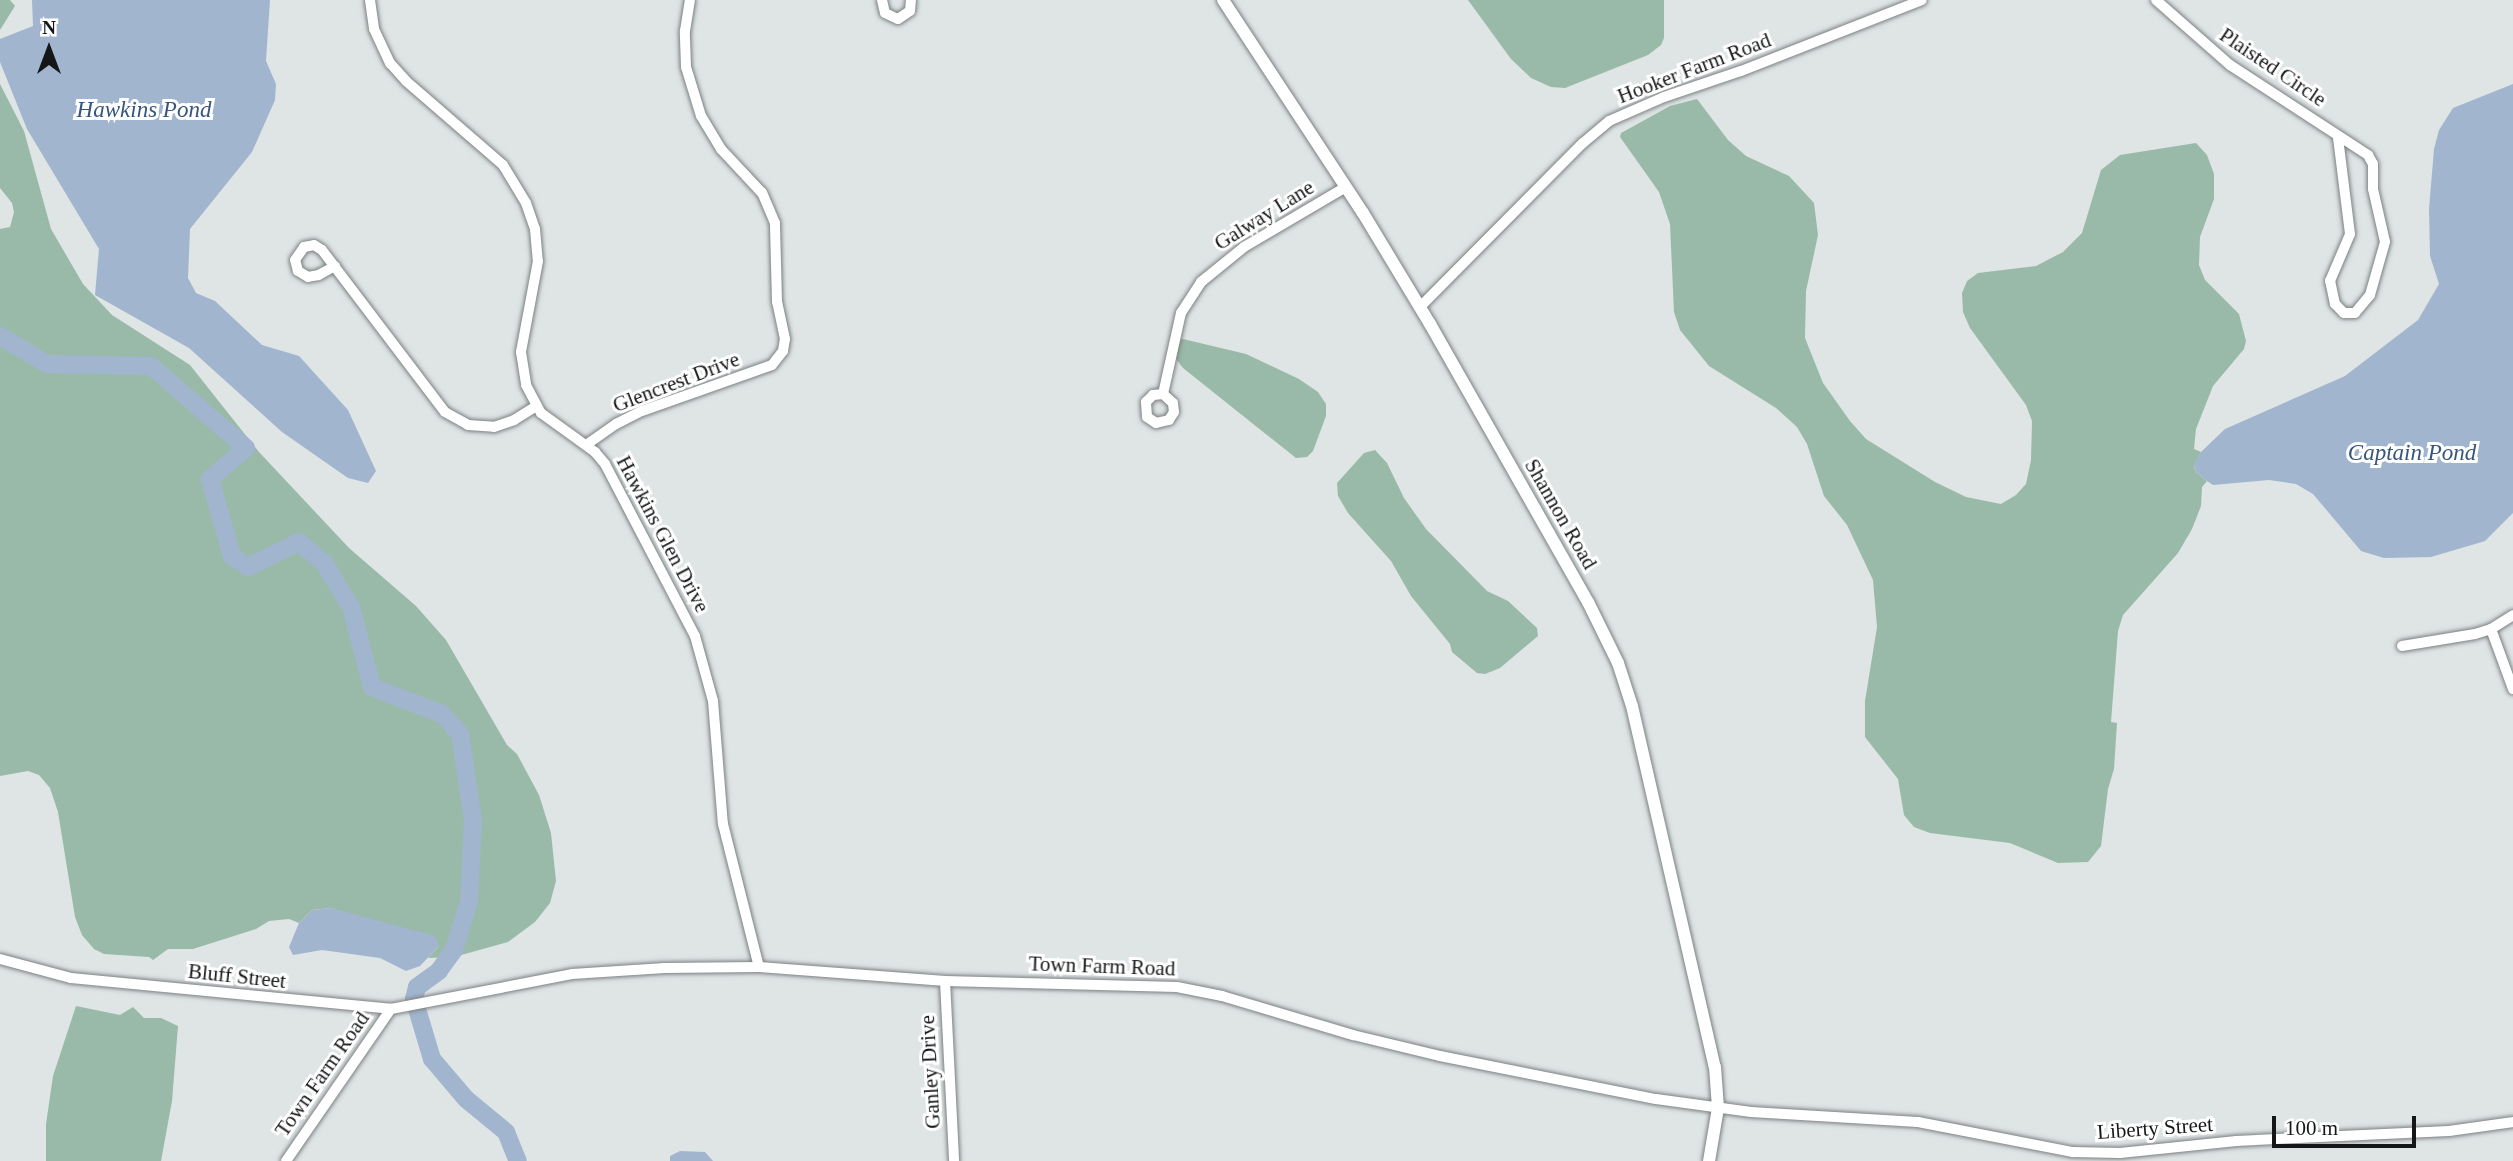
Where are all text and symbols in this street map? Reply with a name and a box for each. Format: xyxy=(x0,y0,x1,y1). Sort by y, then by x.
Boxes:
north arrow xyxy=(14,14,84,84)
text: N xyxy=(42,17,56,38)
street label: Plaisted Circle xyxy=(2215,22,2331,112)
street label: Hooker Farm Road xyxy=(1614,27,1774,109)
water label: Hawkins Pond xyxy=(77,96,211,124)
street label: Galway Lane xyxy=(1210,174,1318,256)
street label: Glencrest Drive xyxy=(609,346,743,418)
water label: Captain Pond xyxy=(2348,439,2476,467)
street label: Hawkins Glen Drive xyxy=(611,451,715,617)
street label: Shannon Road xyxy=(1519,454,1603,574)
street label: Town Farm Road xyxy=(1028,951,1176,981)
street label: Bluff Street xyxy=(187,958,287,994)
street label: Town Farm Road xyxy=(270,1007,374,1141)
street label: Ganley Drive xyxy=(914,1015,946,1129)
scale bar xyxy=(2275,1102,2418,1146)
street label: Liberty Street xyxy=(2096,1111,2214,1145)
text: 100 m xyxy=(2285,1116,2338,1140)

